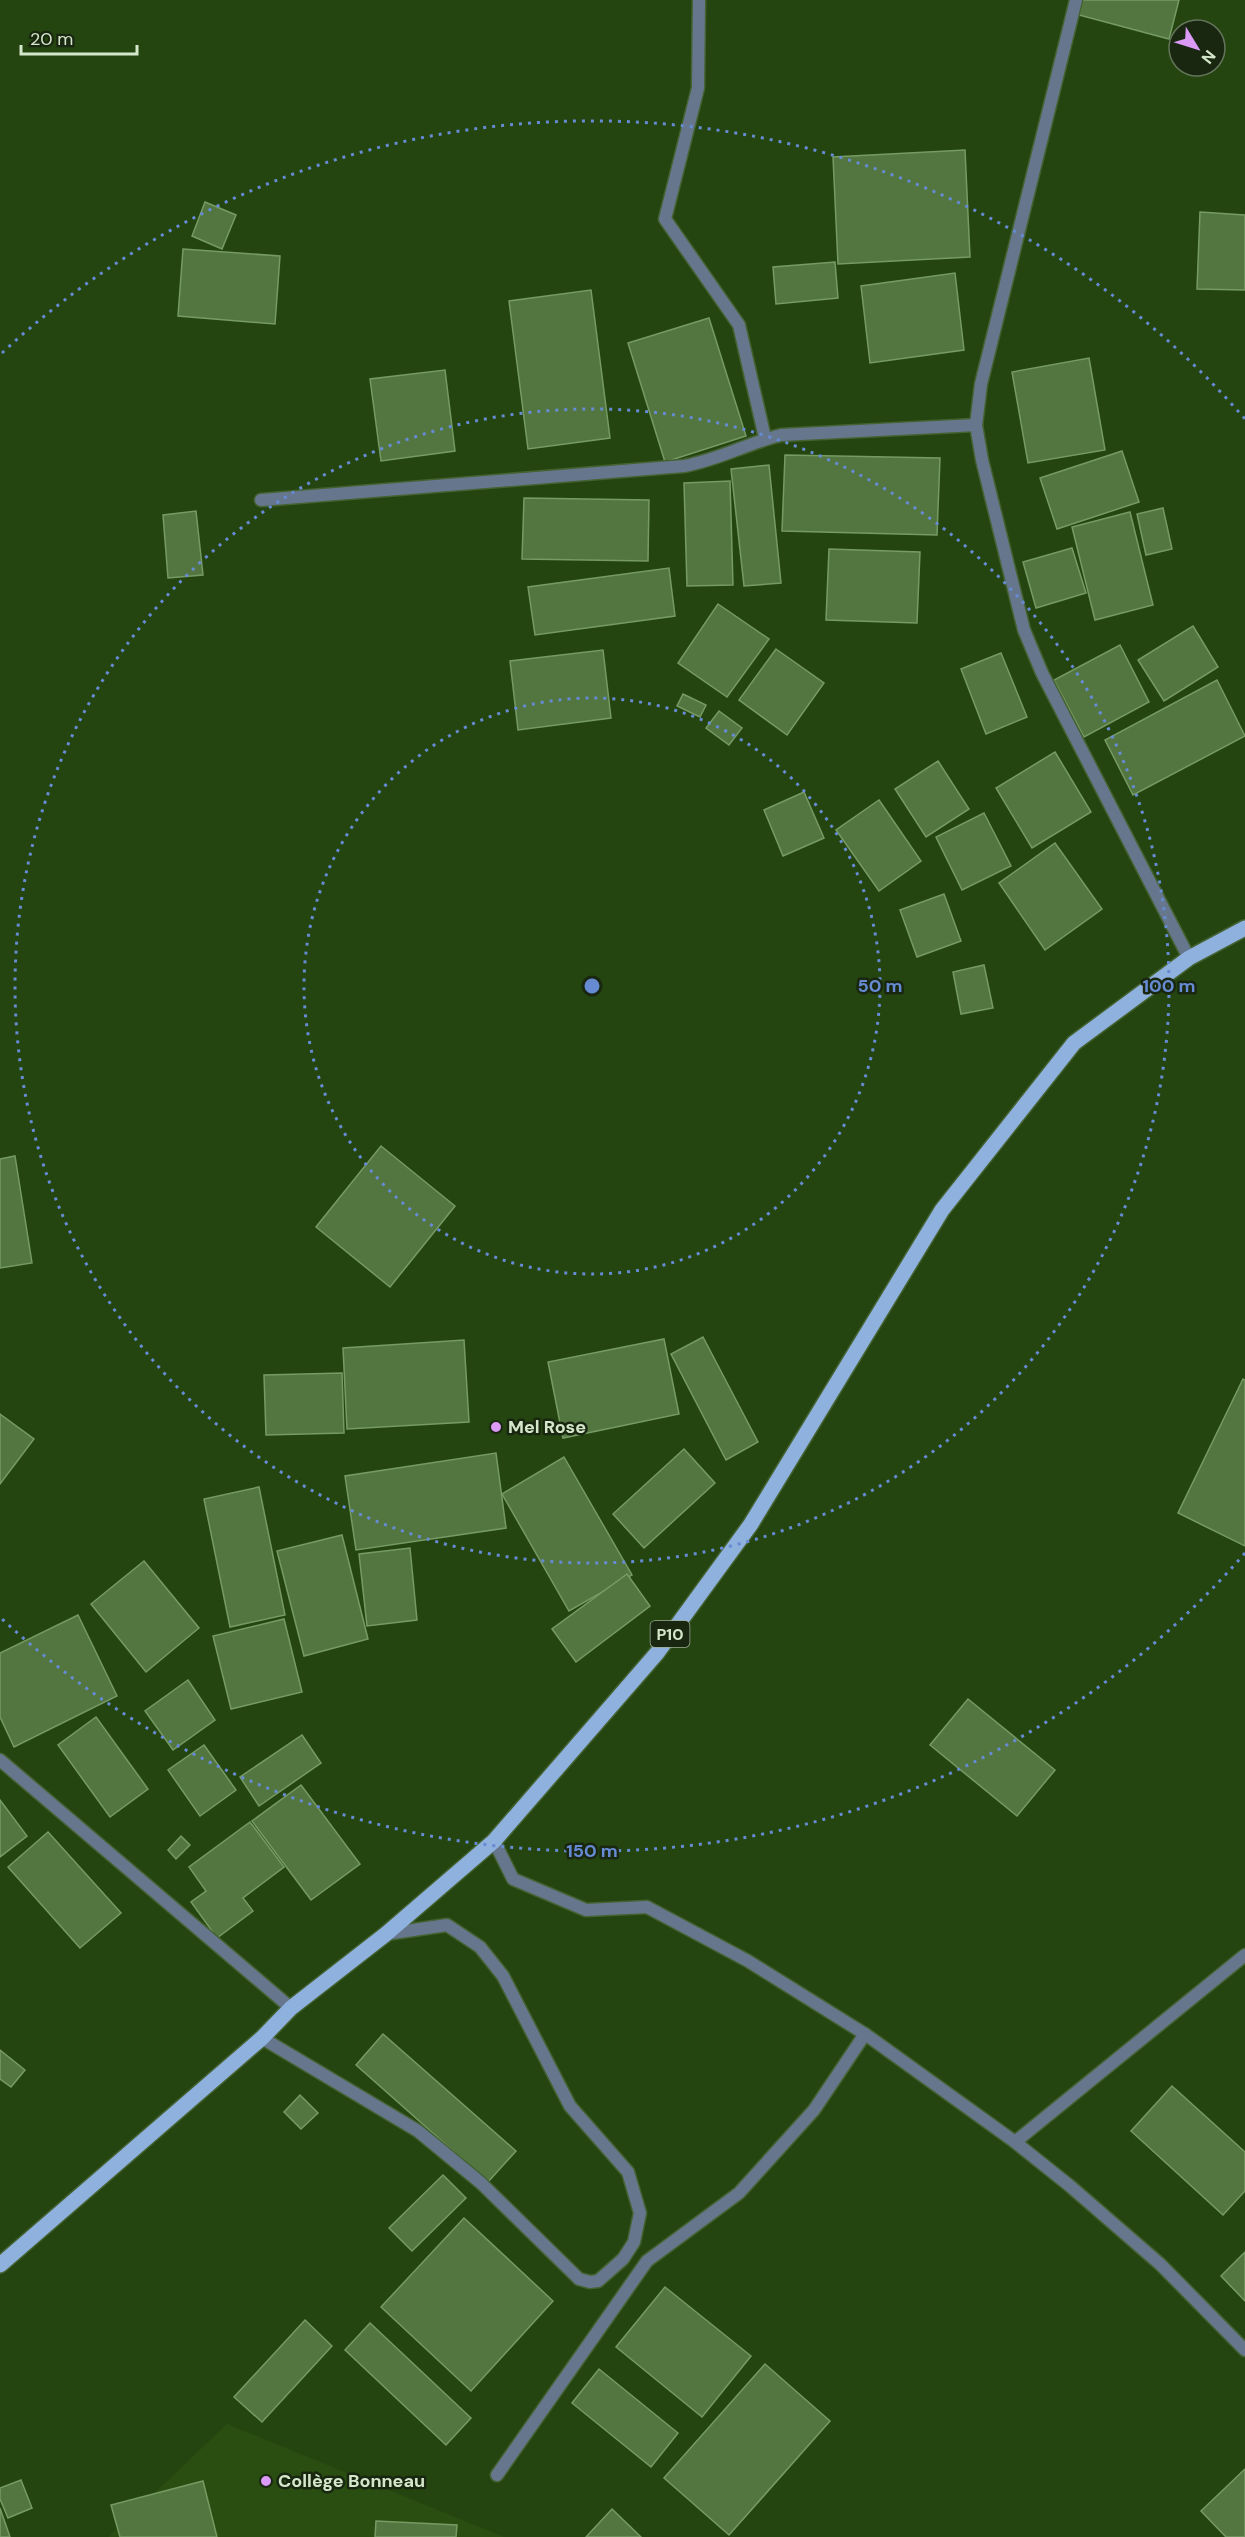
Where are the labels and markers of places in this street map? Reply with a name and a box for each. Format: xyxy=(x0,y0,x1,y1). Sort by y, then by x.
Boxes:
centre of rings xyxy=(582,976,602,996)
place label: Mel Rose xyxy=(508,1415,586,1439)
marker: Mel Rose xyxy=(489,1420,503,1434)
place label: Collège Bonneau xyxy=(278,2469,425,2493)
marker: Collège Bonneau xyxy=(259,2474,273,2488)

